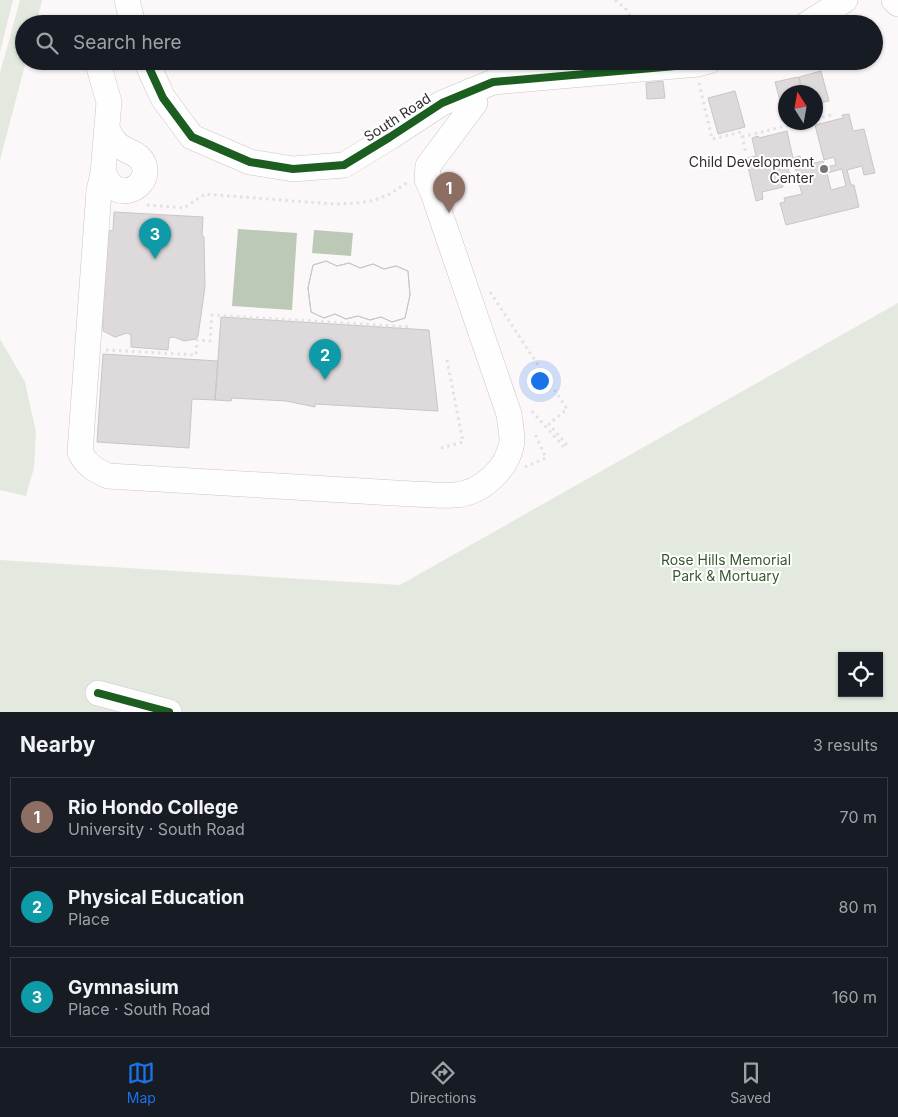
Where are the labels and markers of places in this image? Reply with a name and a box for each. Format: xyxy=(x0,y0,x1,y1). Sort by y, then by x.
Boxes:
place label: Child Development Center xyxy=(689,153,814,186)
marker: Child Development Center xyxy=(818,163,830,175)
pin: 1 xyxy=(433,172,465,213)
pin: 3 xyxy=(139,218,171,259)
pin: 2 xyxy=(309,339,341,380)

